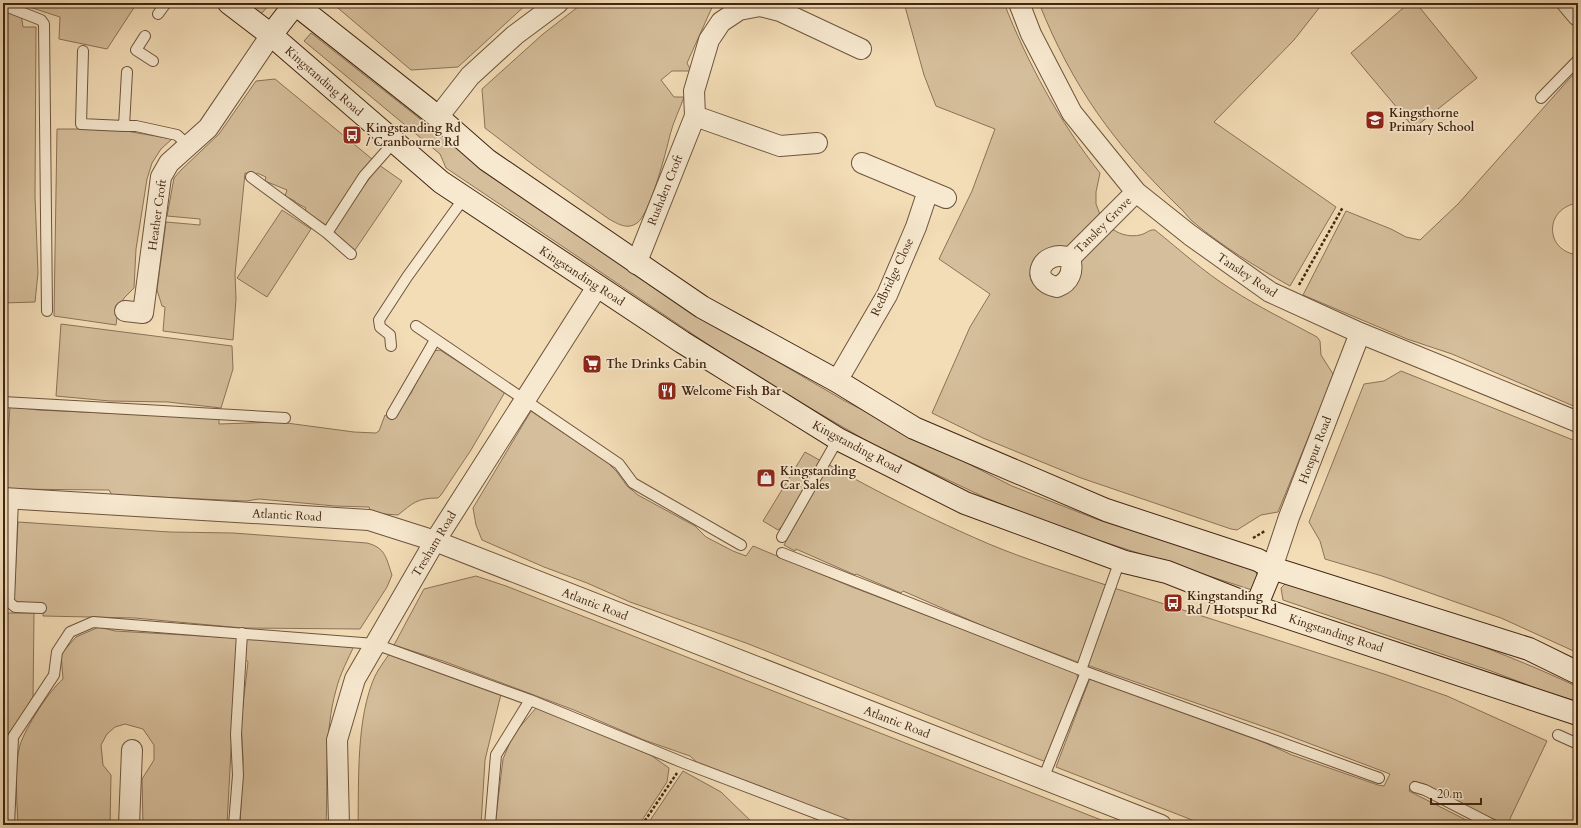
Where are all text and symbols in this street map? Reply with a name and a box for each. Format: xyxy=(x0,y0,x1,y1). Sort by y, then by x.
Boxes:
street label: Kingstanding Road xyxy=(282,43,367,120)
place label: Kingsthorne Primary School xyxy=(1389,105,1475,135)
school or university icon: Kingsthorne Primary School xyxy=(1364,109,1386,131)
place label: Kingstanding Rd / Cranbourne Rd xyxy=(366,120,461,150)
bus stop icon: Kingstanding Rd / Cranbourne Rd xyxy=(341,124,363,146)
street label: Rushden Croft xyxy=(644,152,687,228)
street label: Heather Croft xyxy=(144,178,170,252)
street label: Tansley Grove xyxy=(1071,193,1135,257)
street label: Redbridge Close xyxy=(867,235,917,319)
street label: Kingstanding Road xyxy=(536,242,628,310)
street label: Tansley Road xyxy=(1214,249,1281,301)
supermarket icon: The Drinks Cabin xyxy=(581,353,603,375)
place label: The Drinks Cabin xyxy=(606,356,707,372)
restaurant icon: Welcome Fish Bar xyxy=(656,380,678,402)
place label: Welcome Fish Bar xyxy=(680,383,781,399)
street label: Hotspur Road xyxy=(1295,413,1335,486)
street label: Kingstanding Road xyxy=(810,417,905,477)
place label: Kingstanding Car Sales xyxy=(780,463,857,493)
shop icon: Kingstanding Car Sales xyxy=(755,467,777,489)
street label: Atlantic Road xyxy=(252,505,323,525)
street label: Tresham Road xyxy=(408,508,460,580)
street label: Atlantic Road xyxy=(560,584,631,624)
place label: Kingstanding Rd / Hotspur Rd xyxy=(1187,588,1277,618)
bus stop icon: Kingstanding Rd / Hotspur Rd xyxy=(1162,592,1184,614)
street label: Kingstanding Road xyxy=(1287,610,1386,656)
street label: Atlantic Road xyxy=(862,702,933,742)
scale bar xyxy=(1431,780,1481,806)
text: 20 m xyxy=(1437,786,1464,802)

